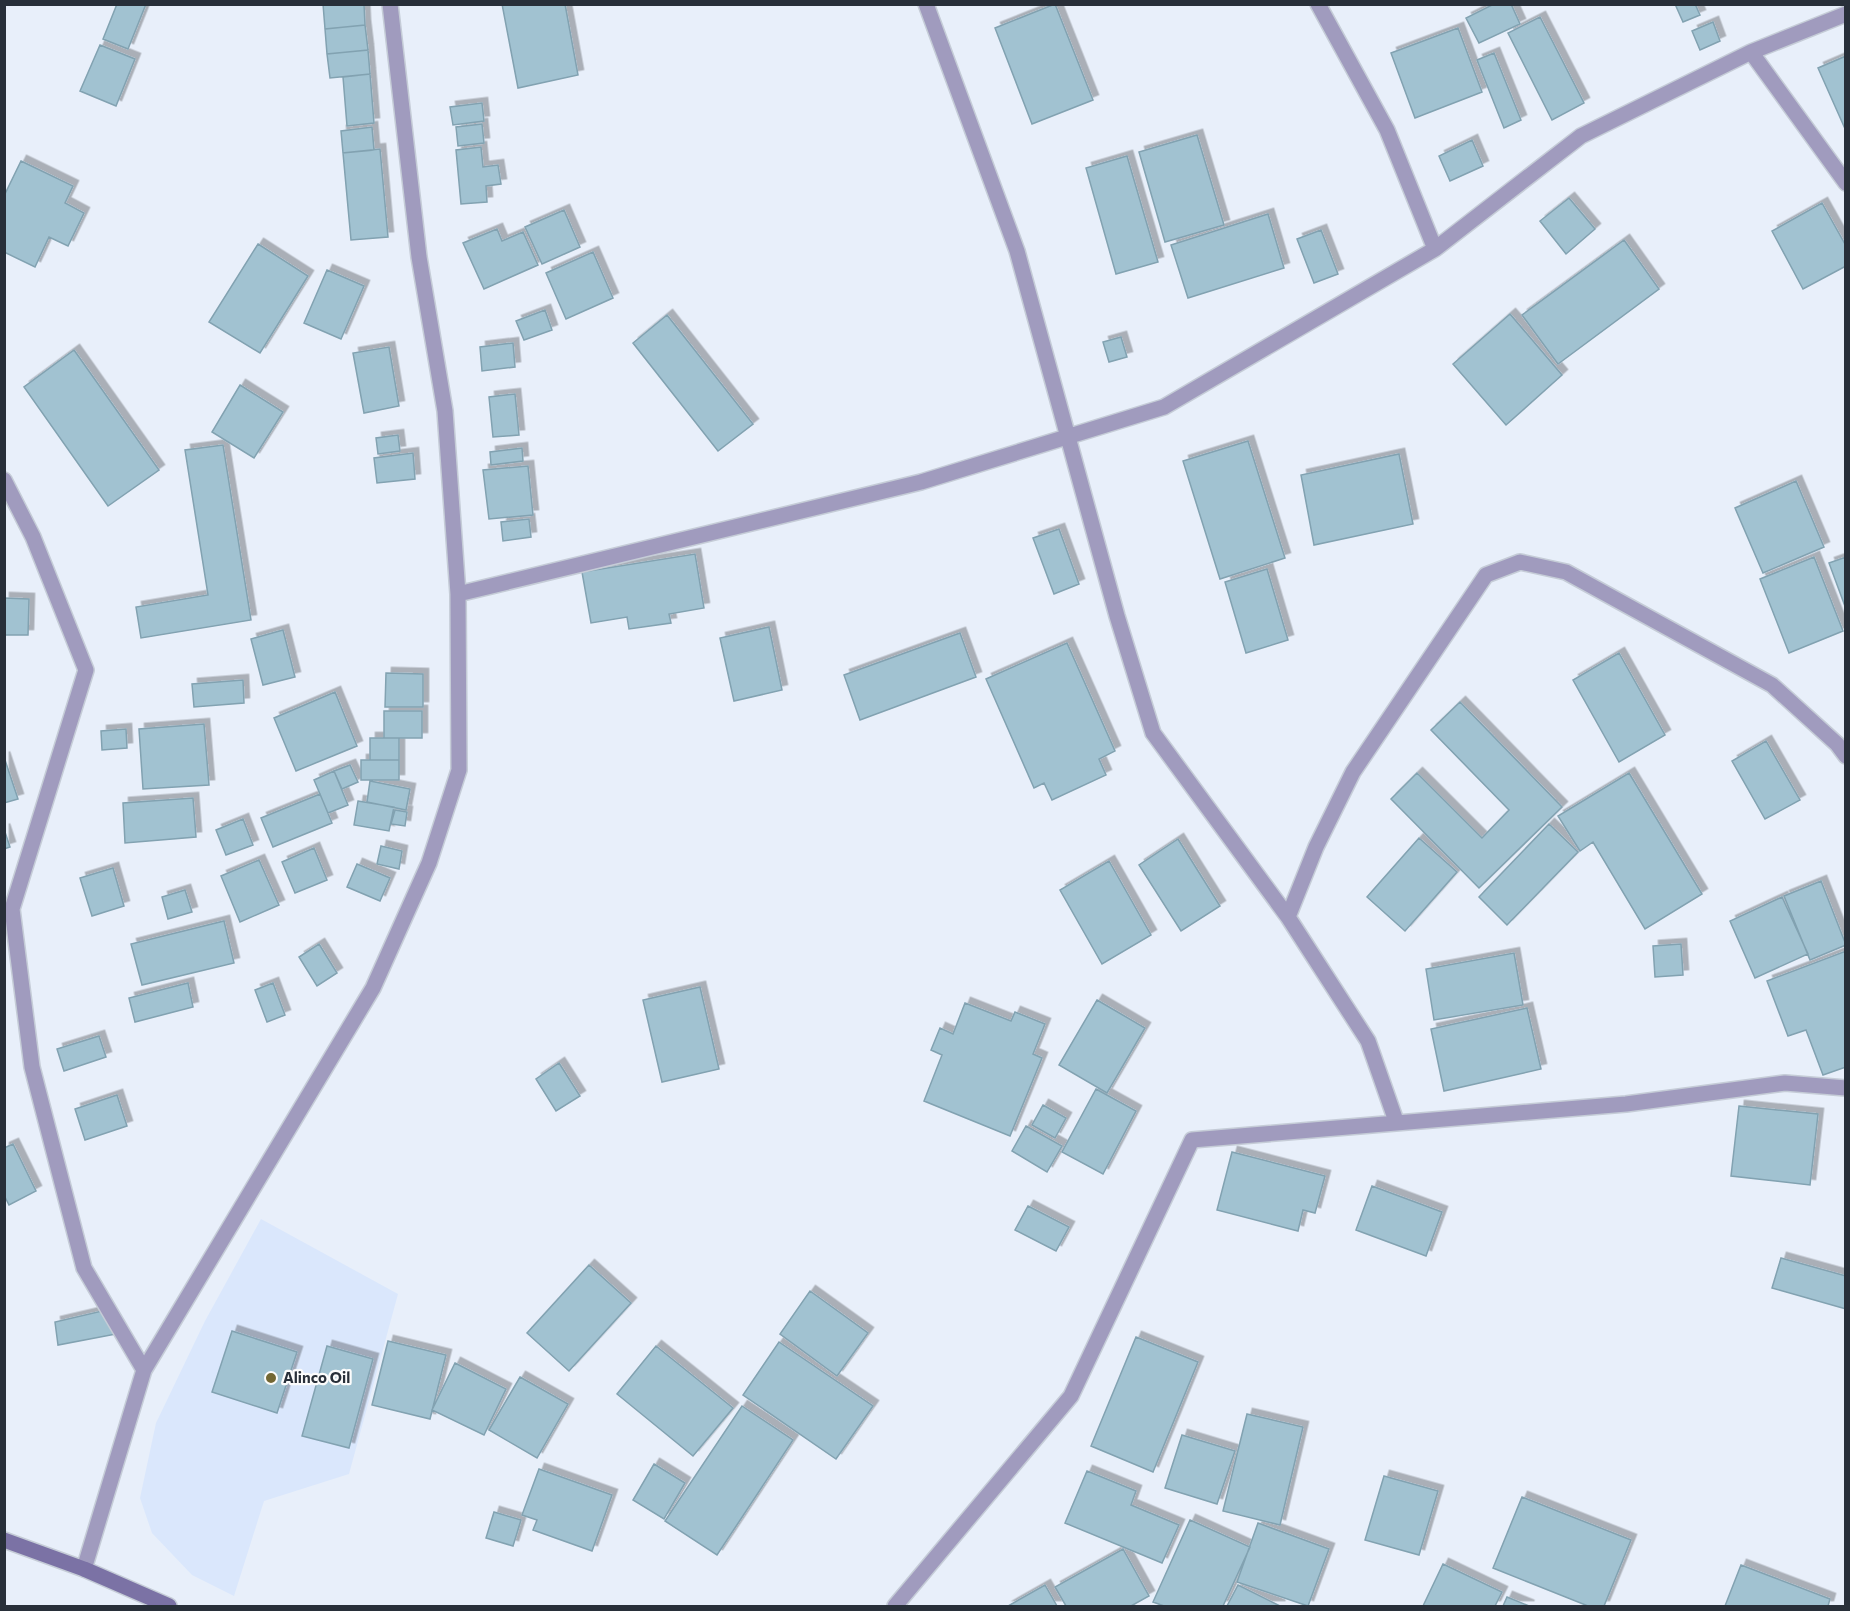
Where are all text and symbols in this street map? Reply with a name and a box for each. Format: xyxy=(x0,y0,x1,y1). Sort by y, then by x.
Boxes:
place label: Alinco Oil xyxy=(283,1368,350,1386)
marker: Alinco Oil xyxy=(264,1371,278,1385)

